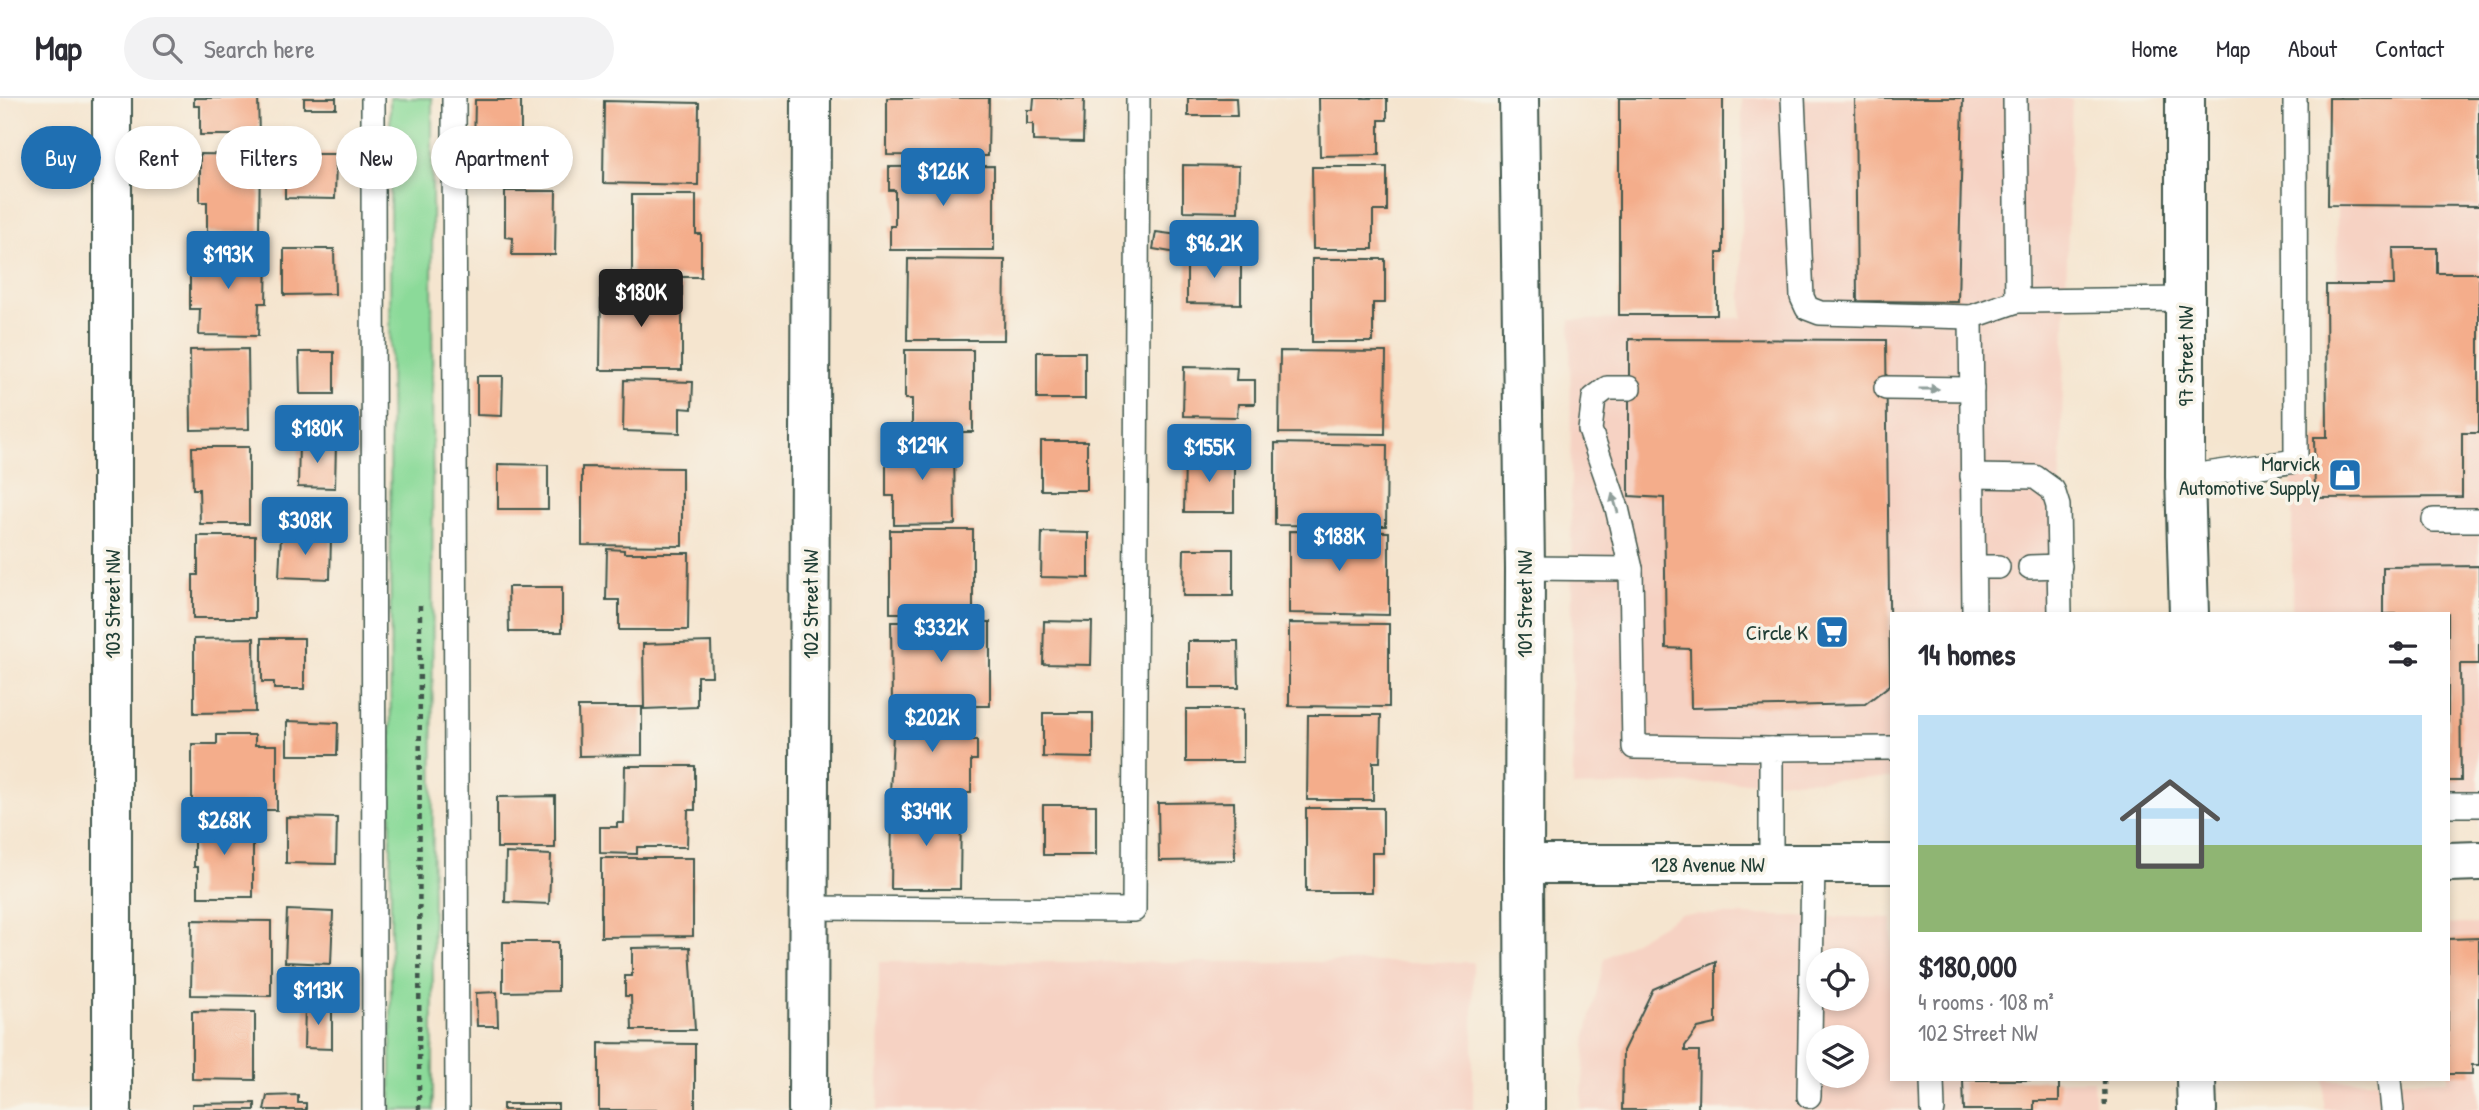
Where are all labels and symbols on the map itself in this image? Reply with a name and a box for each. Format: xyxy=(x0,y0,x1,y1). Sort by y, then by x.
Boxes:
pin: $126K xyxy=(894,148,992,208)
pin: $96.2K xyxy=(1157,220,1271,280)
pin: $193K xyxy=(179,232,277,291)
pin: $180K xyxy=(592,270,690,329)
street label: 97 Street NW xyxy=(2171,306,2200,406)
one-way arrow xyxy=(1918,383,1940,395)
pin: $180K xyxy=(268,406,366,465)
pin: $129K xyxy=(873,422,971,482)
pin: $155K xyxy=(1160,424,1258,484)
place label: Marvick Automotive Supply xyxy=(2179,449,2320,502)
shop icon: Marvick Automotive Supply xyxy=(2326,456,2364,494)
one-way arrow xyxy=(1610,492,1620,513)
pin: $308K xyxy=(256,498,354,557)
pin: $188K xyxy=(1290,514,1388,573)
street label: 103 Street NW xyxy=(98,549,127,659)
street label: 102 Street NW xyxy=(796,549,825,659)
street label: 101 Street NW xyxy=(1510,550,1539,658)
pin: $332K xyxy=(892,604,990,664)
supermarket icon: Circle K xyxy=(1813,613,1851,651)
place label: Circle K xyxy=(1746,618,1808,647)
pin: $202K xyxy=(883,694,981,754)
pin: $349K xyxy=(877,788,975,848)
pin: $268K xyxy=(175,798,273,857)
street label: 128 Avenue NW xyxy=(1651,850,1765,879)
pin: $113K xyxy=(269,968,367,1027)

